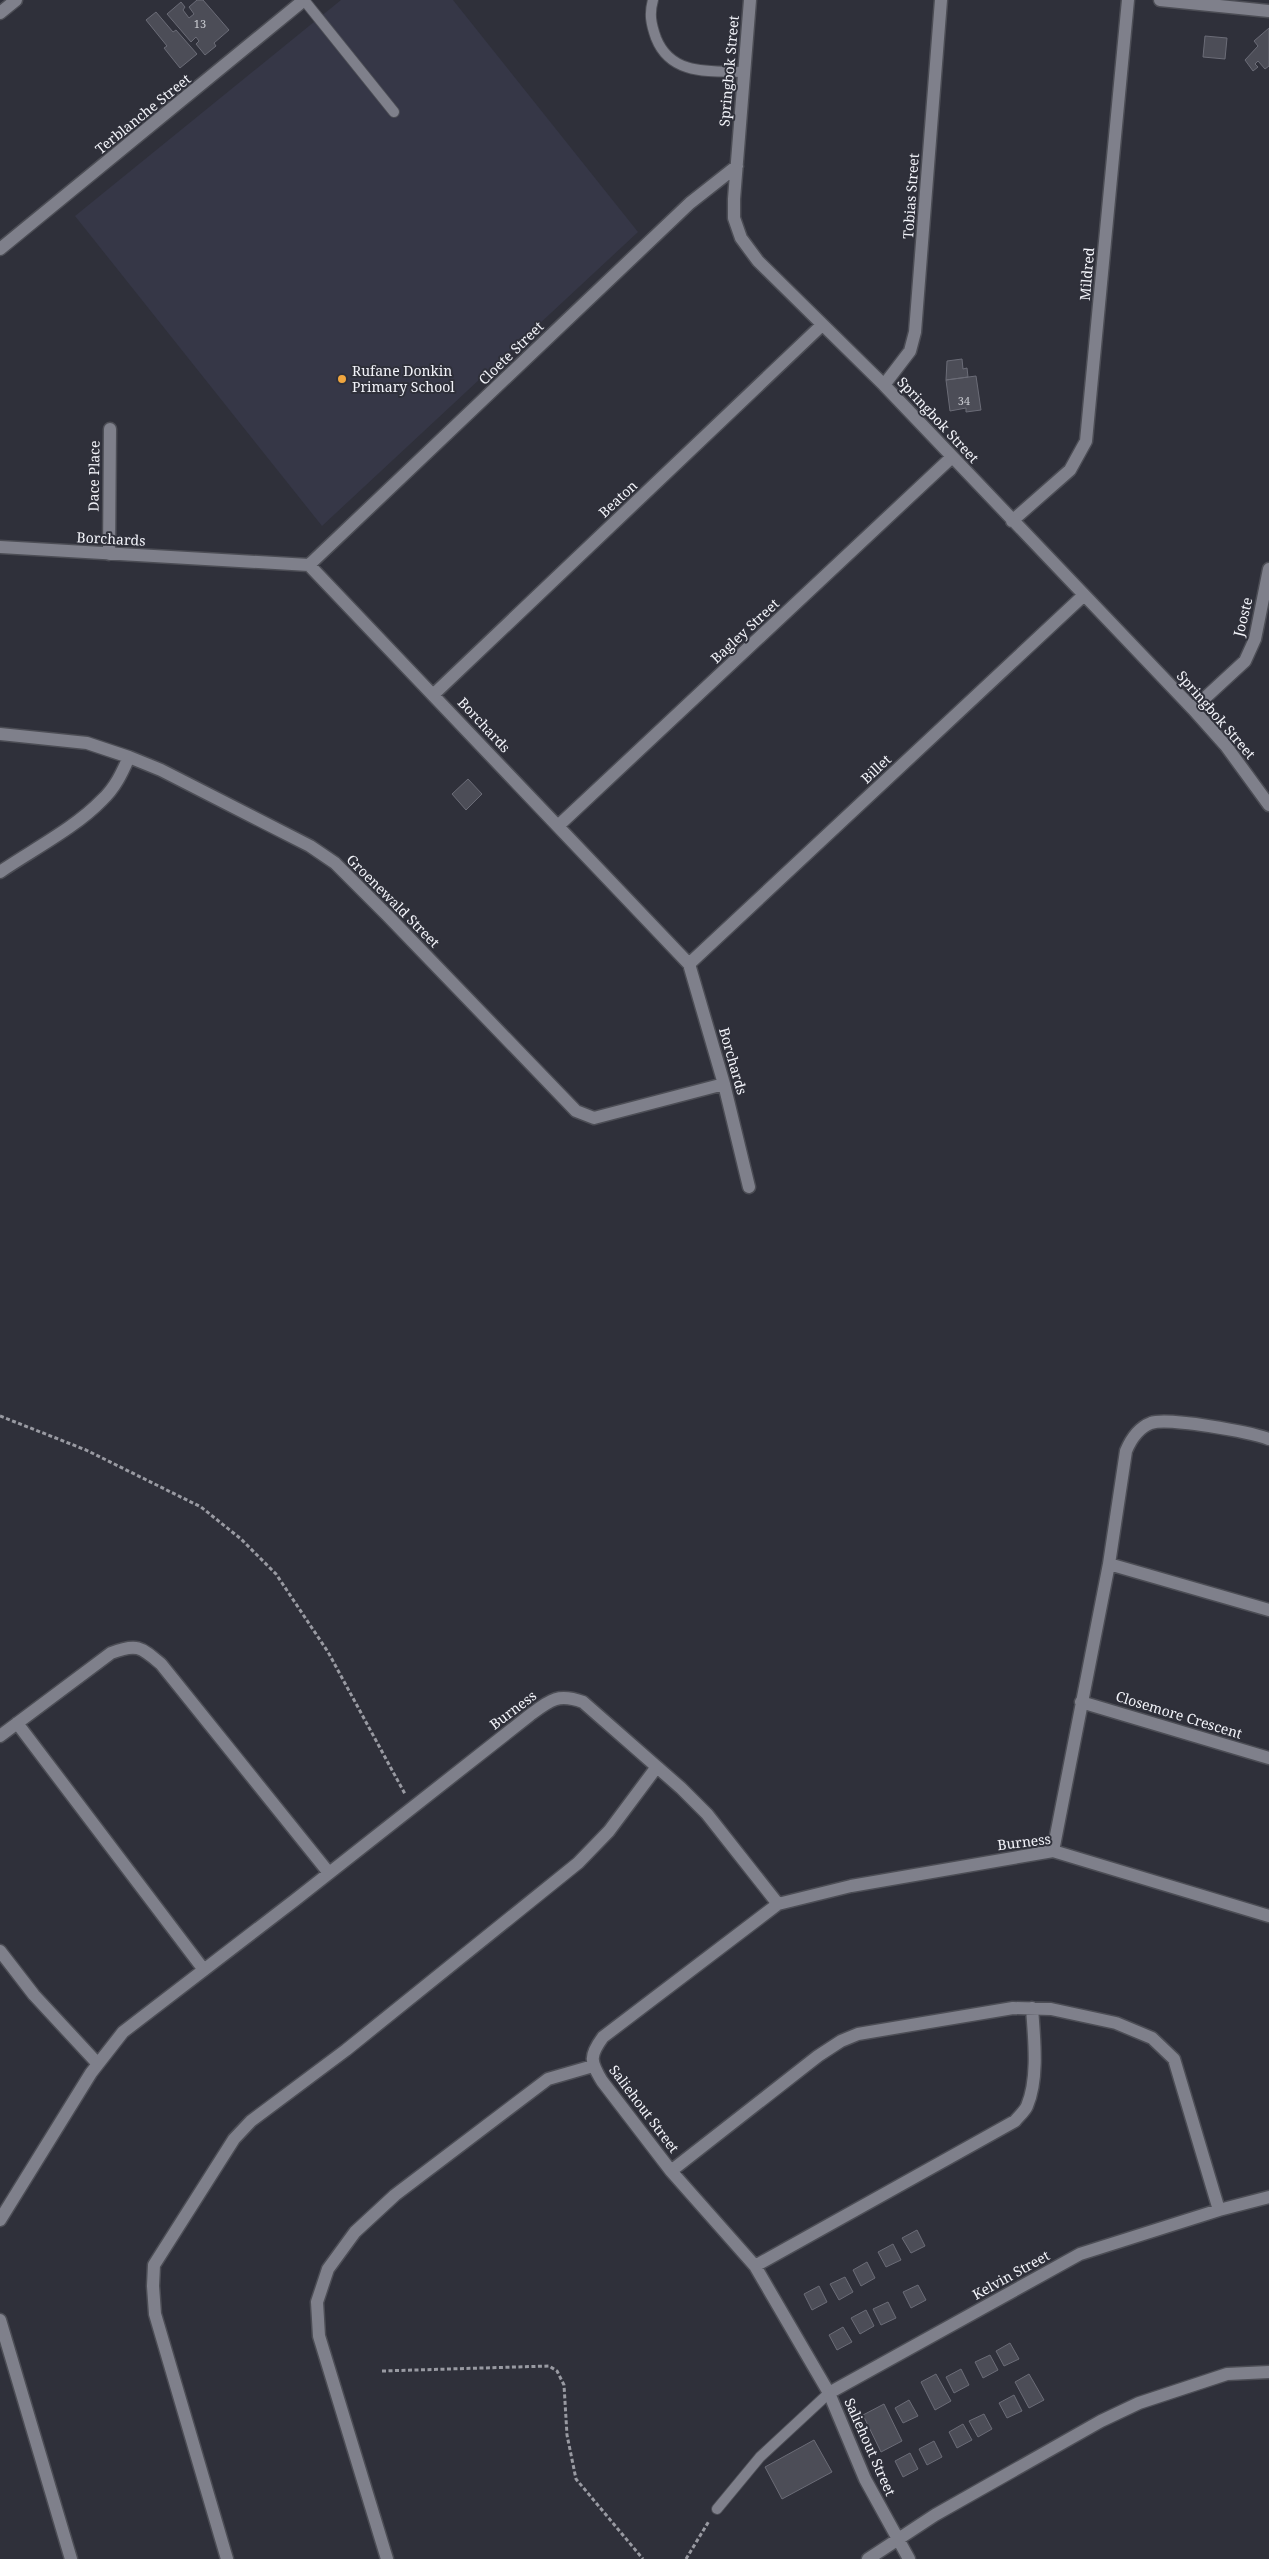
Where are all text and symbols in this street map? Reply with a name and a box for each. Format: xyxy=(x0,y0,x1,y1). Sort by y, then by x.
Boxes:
street label: Springbok Street xyxy=(714,15,743,127)
house number: 13 xyxy=(194,16,206,31)
street label: Terblanche Street xyxy=(91,69,194,158)
street label: Tobias Street xyxy=(898,152,923,239)
street label: Mildred xyxy=(1075,246,1098,301)
street label: Cloete Street xyxy=(474,317,547,389)
place label: Rufane Donkin Primary School xyxy=(352,361,455,396)
street label: Springbok Street xyxy=(893,372,983,467)
marker: Rufane Donkin Primary School xyxy=(336,373,348,385)
house number: 34 xyxy=(958,393,970,408)
street label: Dace Place xyxy=(83,440,104,512)
street label: Beaton xyxy=(594,476,641,521)
street label: Borchards xyxy=(76,527,146,550)
street label: Bagley Street xyxy=(706,594,783,667)
street label: Jooste xyxy=(1228,595,1257,640)
street label: Springbok Street xyxy=(1173,666,1260,763)
street label: Borchards xyxy=(454,693,515,756)
street label: Billet xyxy=(856,750,895,787)
street label: Groenewald Street xyxy=(343,850,444,951)
street label: Borchards xyxy=(715,1025,752,1097)
street label: Burness xyxy=(485,1686,540,1733)
street label: Closemore Crescent xyxy=(1114,1686,1245,1743)
street label: Burness xyxy=(996,1829,1052,1854)
street label: Saliehout Street xyxy=(605,2061,684,2157)
street label: Kelvin Street xyxy=(969,2245,1053,2304)
street label: Saliehout Street xyxy=(840,2395,901,2499)

